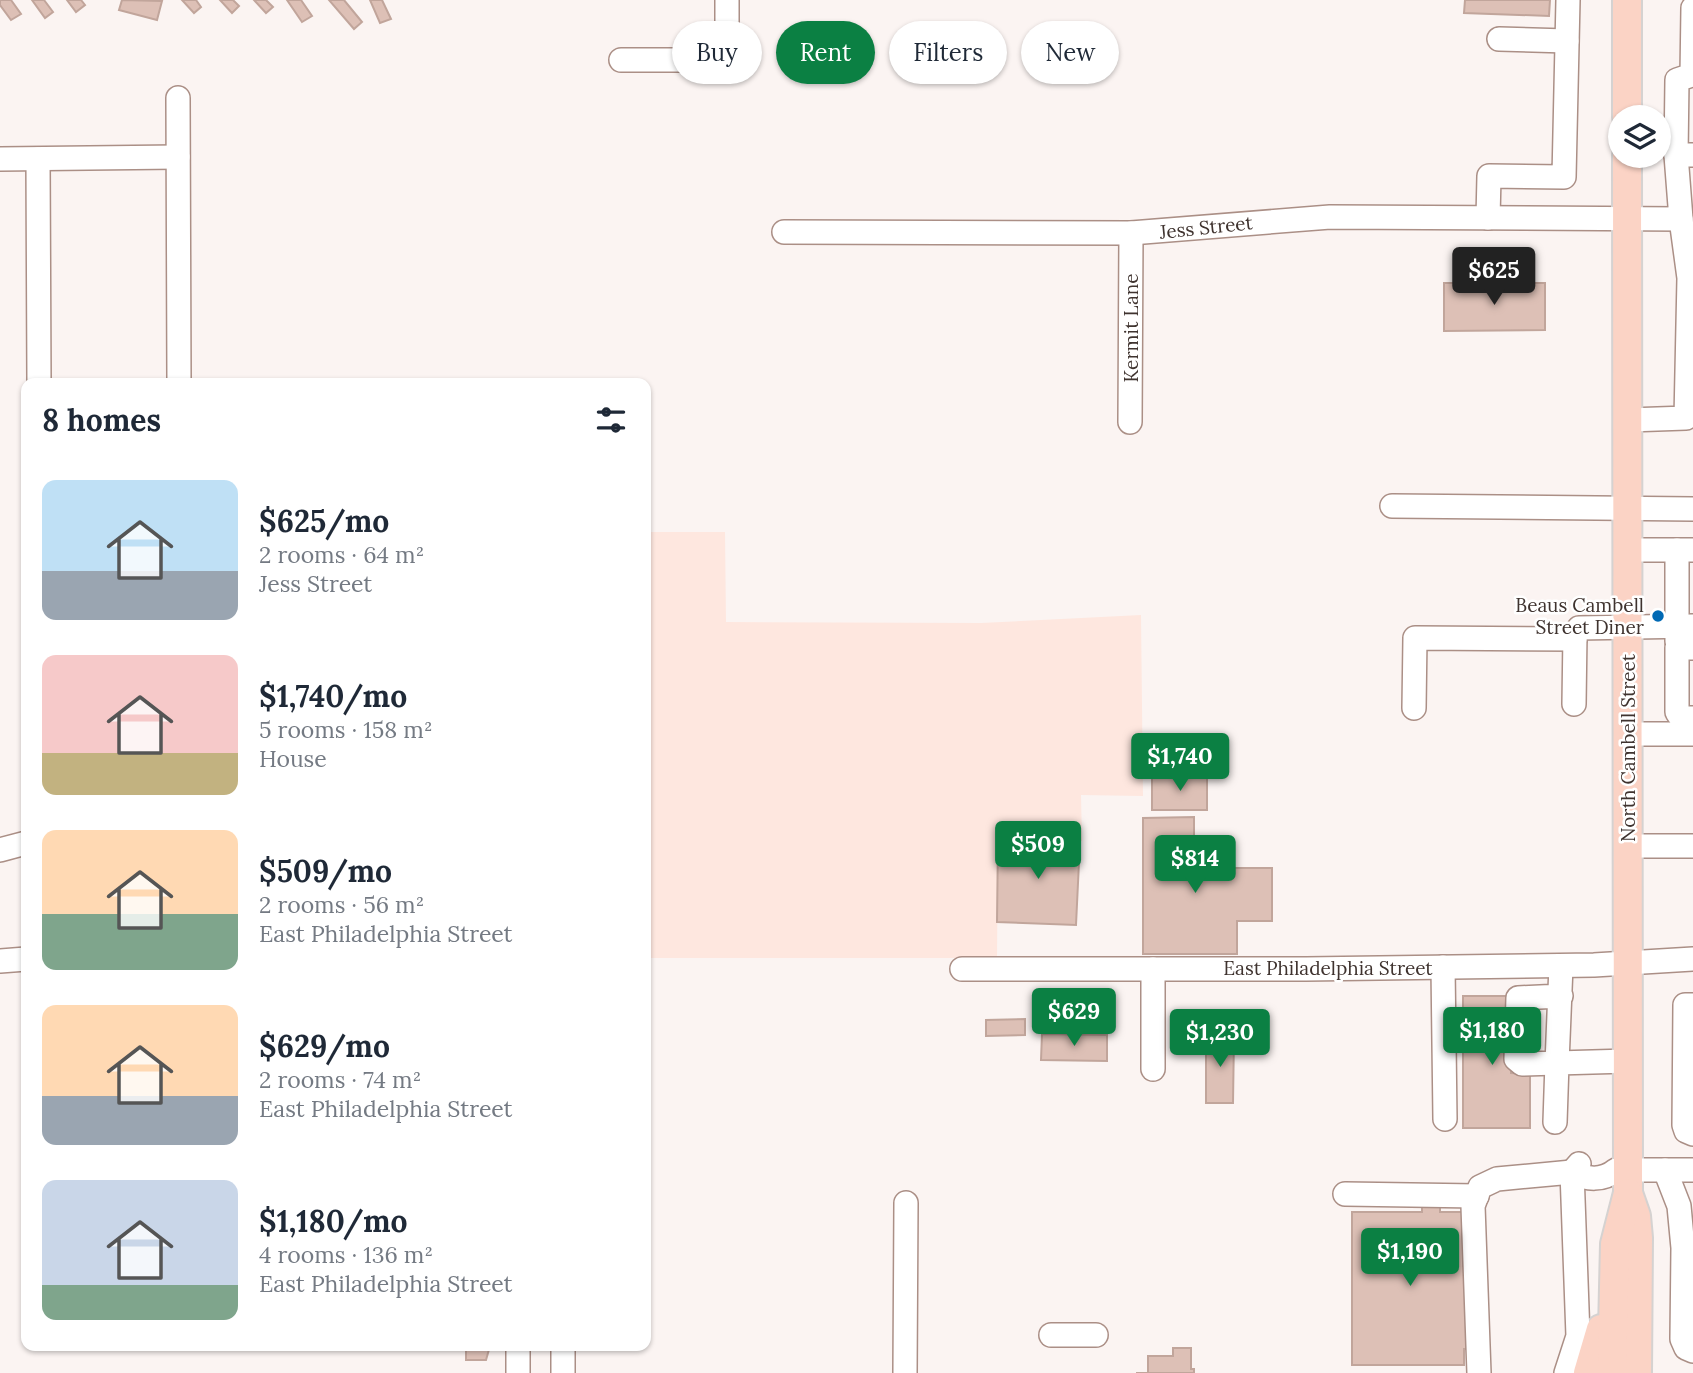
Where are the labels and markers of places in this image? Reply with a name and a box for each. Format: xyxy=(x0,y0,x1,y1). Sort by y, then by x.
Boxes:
pin: $625 xyxy=(1453,247,1535,307)
place label: Beaus Cambell Street Diner xyxy=(1515,593,1645,639)
marker: Beaus Cambell Street Diner xyxy=(1650,608,1666,624)
pin: $1,740 xyxy=(1123,734,1237,793)
pin: $509 xyxy=(997,822,1079,881)
pin: $814 xyxy=(1154,836,1236,895)
pin: $629 xyxy=(1033,988,1115,1048)
pin: $1,180 xyxy=(1435,1007,1549,1067)
pin: $1,230 xyxy=(1163,1010,1277,1069)
pin: $1,190 xyxy=(1353,1228,1467,1288)

